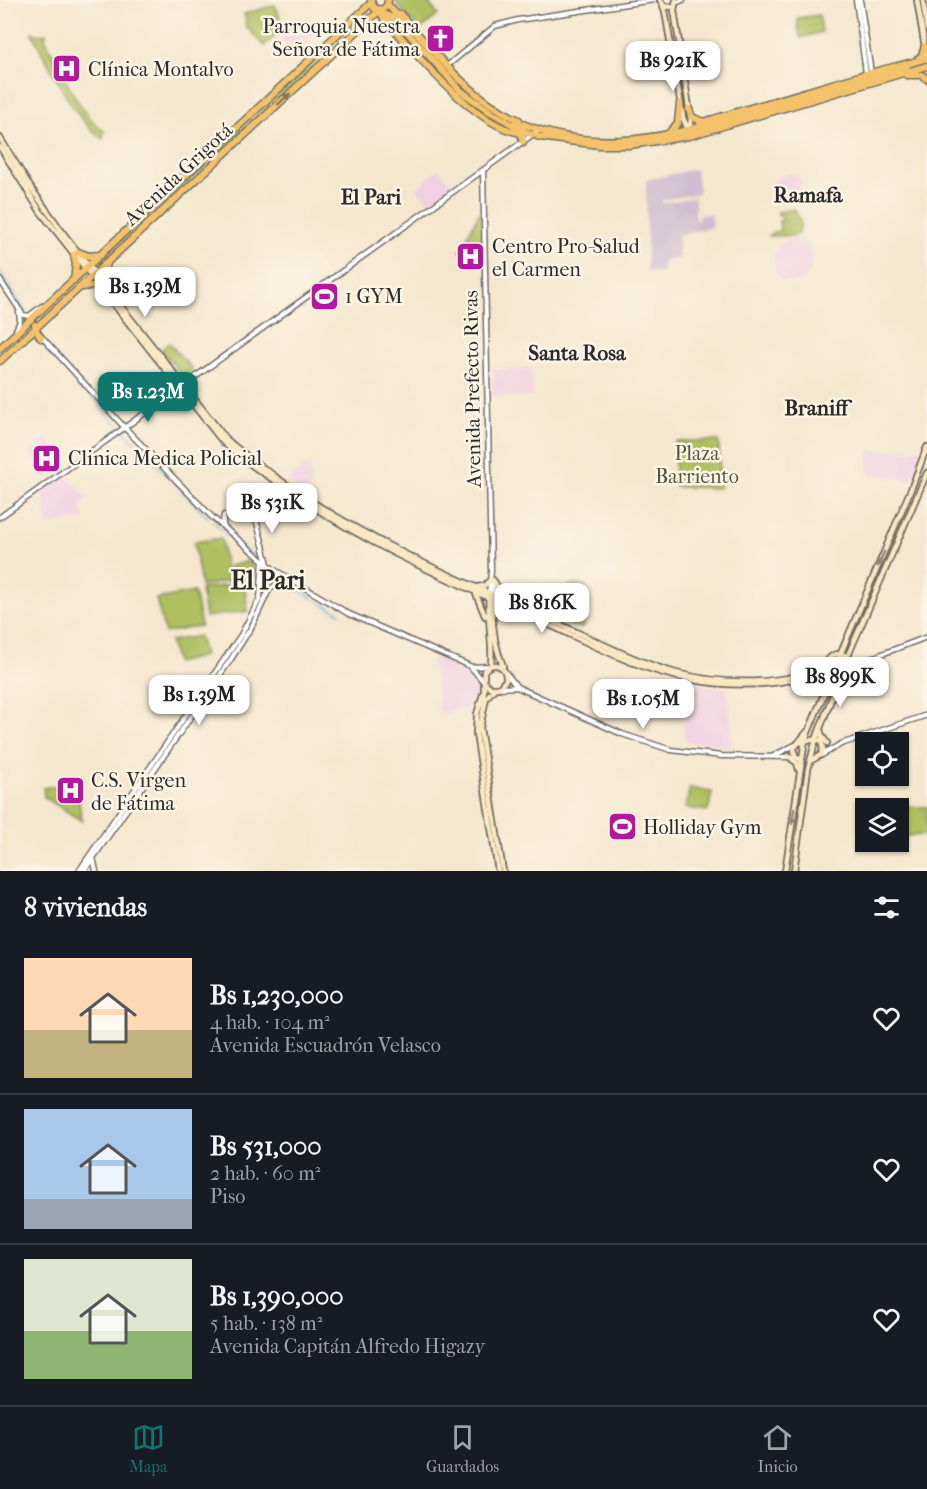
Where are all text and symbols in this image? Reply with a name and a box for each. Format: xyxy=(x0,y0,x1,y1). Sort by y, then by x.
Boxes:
place label: Parroquia Nuestra Señora de Fátima xyxy=(263,15,421,61)
church icon: Parroquia Nuestra Señora de Fátima xyxy=(425,22,457,54)
pin: Bs 921K xyxy=(618,41,728,92)
text: Bs 921K xyxy=(639,49,707,72)
hospital icon: Clínica Montalvo xyxy=(51,53,83,85)
place label: Clínica Montalvo xyxy=(88,58,234,81)
one-way arrow xyxy=(276,92,291,106)
street label: Avenida Grigotá xyxy=(119,118,238,231)
district label: Ramafa xyxy=(773,183,844,207)
district label: El Pari xyxy=(341,185,402,209)
place label: Centro Pro-Salud el Carmen xyxy=(492,235,641,281)
hospital icon: Centro Pro-Salud el Carmen xyxy=(455,241,487,273)
pin: Bs 1.39M xyxy=(83,267,207,318)
text: Bs 1.39M xyxy=(109,275,181,298)
sports icon: 1 GYM xyxy=(308,280,340,312)
place label: 1 GYM xyxy=(345,285,403,308)
street label: Avenida Prefecto Rivas xyxy=(459,290,486,489)
district label: Santa Rosa xyxy=(528,341,627,365)
pin: Bs 1.23M xyxy=(86,372,210,423)
text: Bs 1.23M xyxy=(112,380,184,403)
district label: Braniff xyxy=(784,396,853,420)
hospital icon: Clinica Medica Policial xyxy=(31,442,63,474)
park label: Plaza Barriento xyxy=(655,442,739,488)
place label: Clinica Medica Policial xyxy=(68,447,263,470)
pin: Bs 531K xyxy=(217,483,327,534)
text: Bs 531K xyxy=(240,491,304,514)
one-way arrow xyxy=(876,551,886,569)
district label: El Pari xyxy=(231,565,306,596)
pin: Bs 816K xyxy=(487,583,597,634)
text: Bs 816K xyxy=(508,591,576,614)
pin: Bs 899K xyxy=(785,657,895,708)
text: Bs 899K xyxy=(805,665,875,688)
pin: Bs 1.39M xyxy=(137,675,261,726)
pin: Bs 1.05M xyxy=(581,679,705,730)
text: Bs 1.39M xyxy=(163,683,235,706)
text: Bs 1.05M xyxy=(606,687,680,710)
map controls xyxy=(855,732,909,852)
button: locate xyxy=(855,732,909,786)
place label: C.S. Virgen de Fátima xyxy=(91,769,187,815)
hospital icon: C.S. Virgen de Fátima xyxy=(54,775,86,807)
button: layers xyxy=(855,798,909,852)
one-way arrow xyxy=(788,806,797,825)
sports icon: Holliday Gym xyxy=(606,811,638,843)
place label: Holliday Gym xyxy=(643,816,762,839)
icon: filters xyxy=(870,891,903,924)
text: 8 viviendas xyxy=(24,892,147,923)
text: Bs 1,230,000 xyxy=(210,980,344,1011)
icon: home xyxy=(72,982,144,1054)
icon: heart xyxy=(870,1002,903,1035)
text: 4 hab. · 104 m² xyxy=(210,1011,330,1034)
text: Avenida Escuadrón Velasco xyxy=(210,1034,441,1057)
text: Bs 531,000 xyxy=(210,1131,322,1162)
icon: home xyxy=(72,1133,144,1205)
icon: heart xyxy=(870,1153,903,1186)
text: 2 hab. · 60 m² xyxy=(210,1162,320,1185)
text: Piso xyxy=(210,1185,246,1208)
text: Bs 1,390,000 xyxy=(210,1281,344,1312)
icon: home xyxy=(72,1283,144,1355)
icon: heart xyxy=(870,1303,903,1336)
text: 5 hab. · 138 m² xyxy=(210,1312,322,1335)
text: Avenida Capitán Alfredo Higazy xyxy=(210,1335,485,1358)
tab: Mapa xyxy=(129,1421,167,1476)
tab: Guardados xyxy=(426,1421,499,1476)
tab: Inicio xyxy=(758,1421,798,1476)

